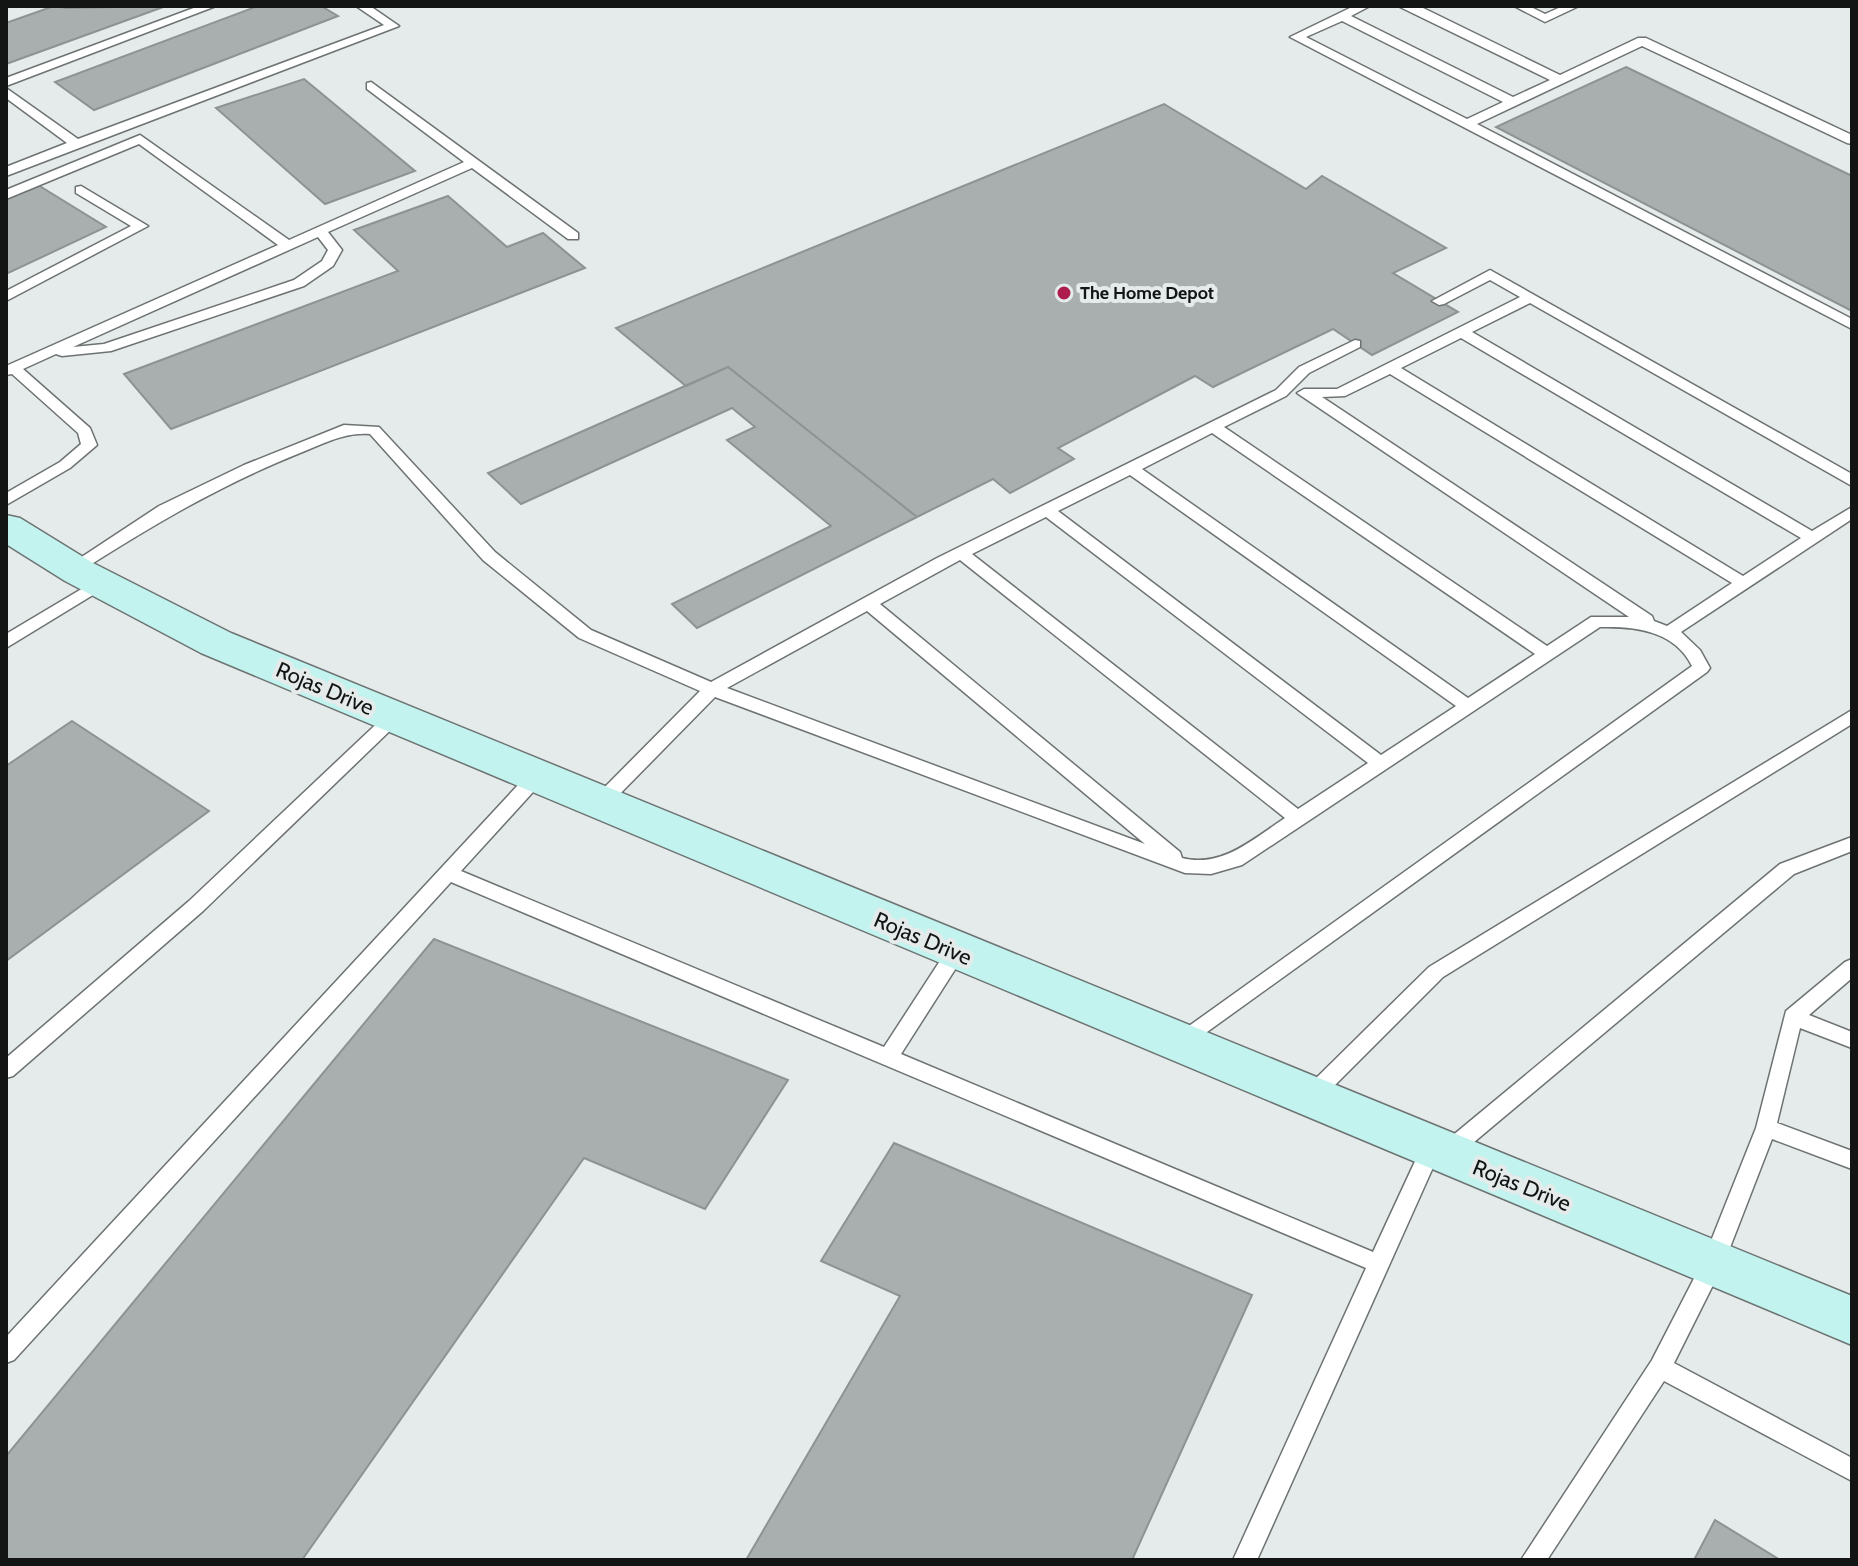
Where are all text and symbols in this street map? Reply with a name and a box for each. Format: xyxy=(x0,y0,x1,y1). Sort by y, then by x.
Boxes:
place label: The Home Depot xyxy=(1080,282,1214,304)
marker: The Home Depot xyxy=(1055,284,1073,302)
street label: Rojas Drive xyxy=(272,656,378,721)
street label: Rojas Drive xyxy=(870,906,976,971)
street label: Rojas Drive xyxy=(1469,1154,1575,1217)

